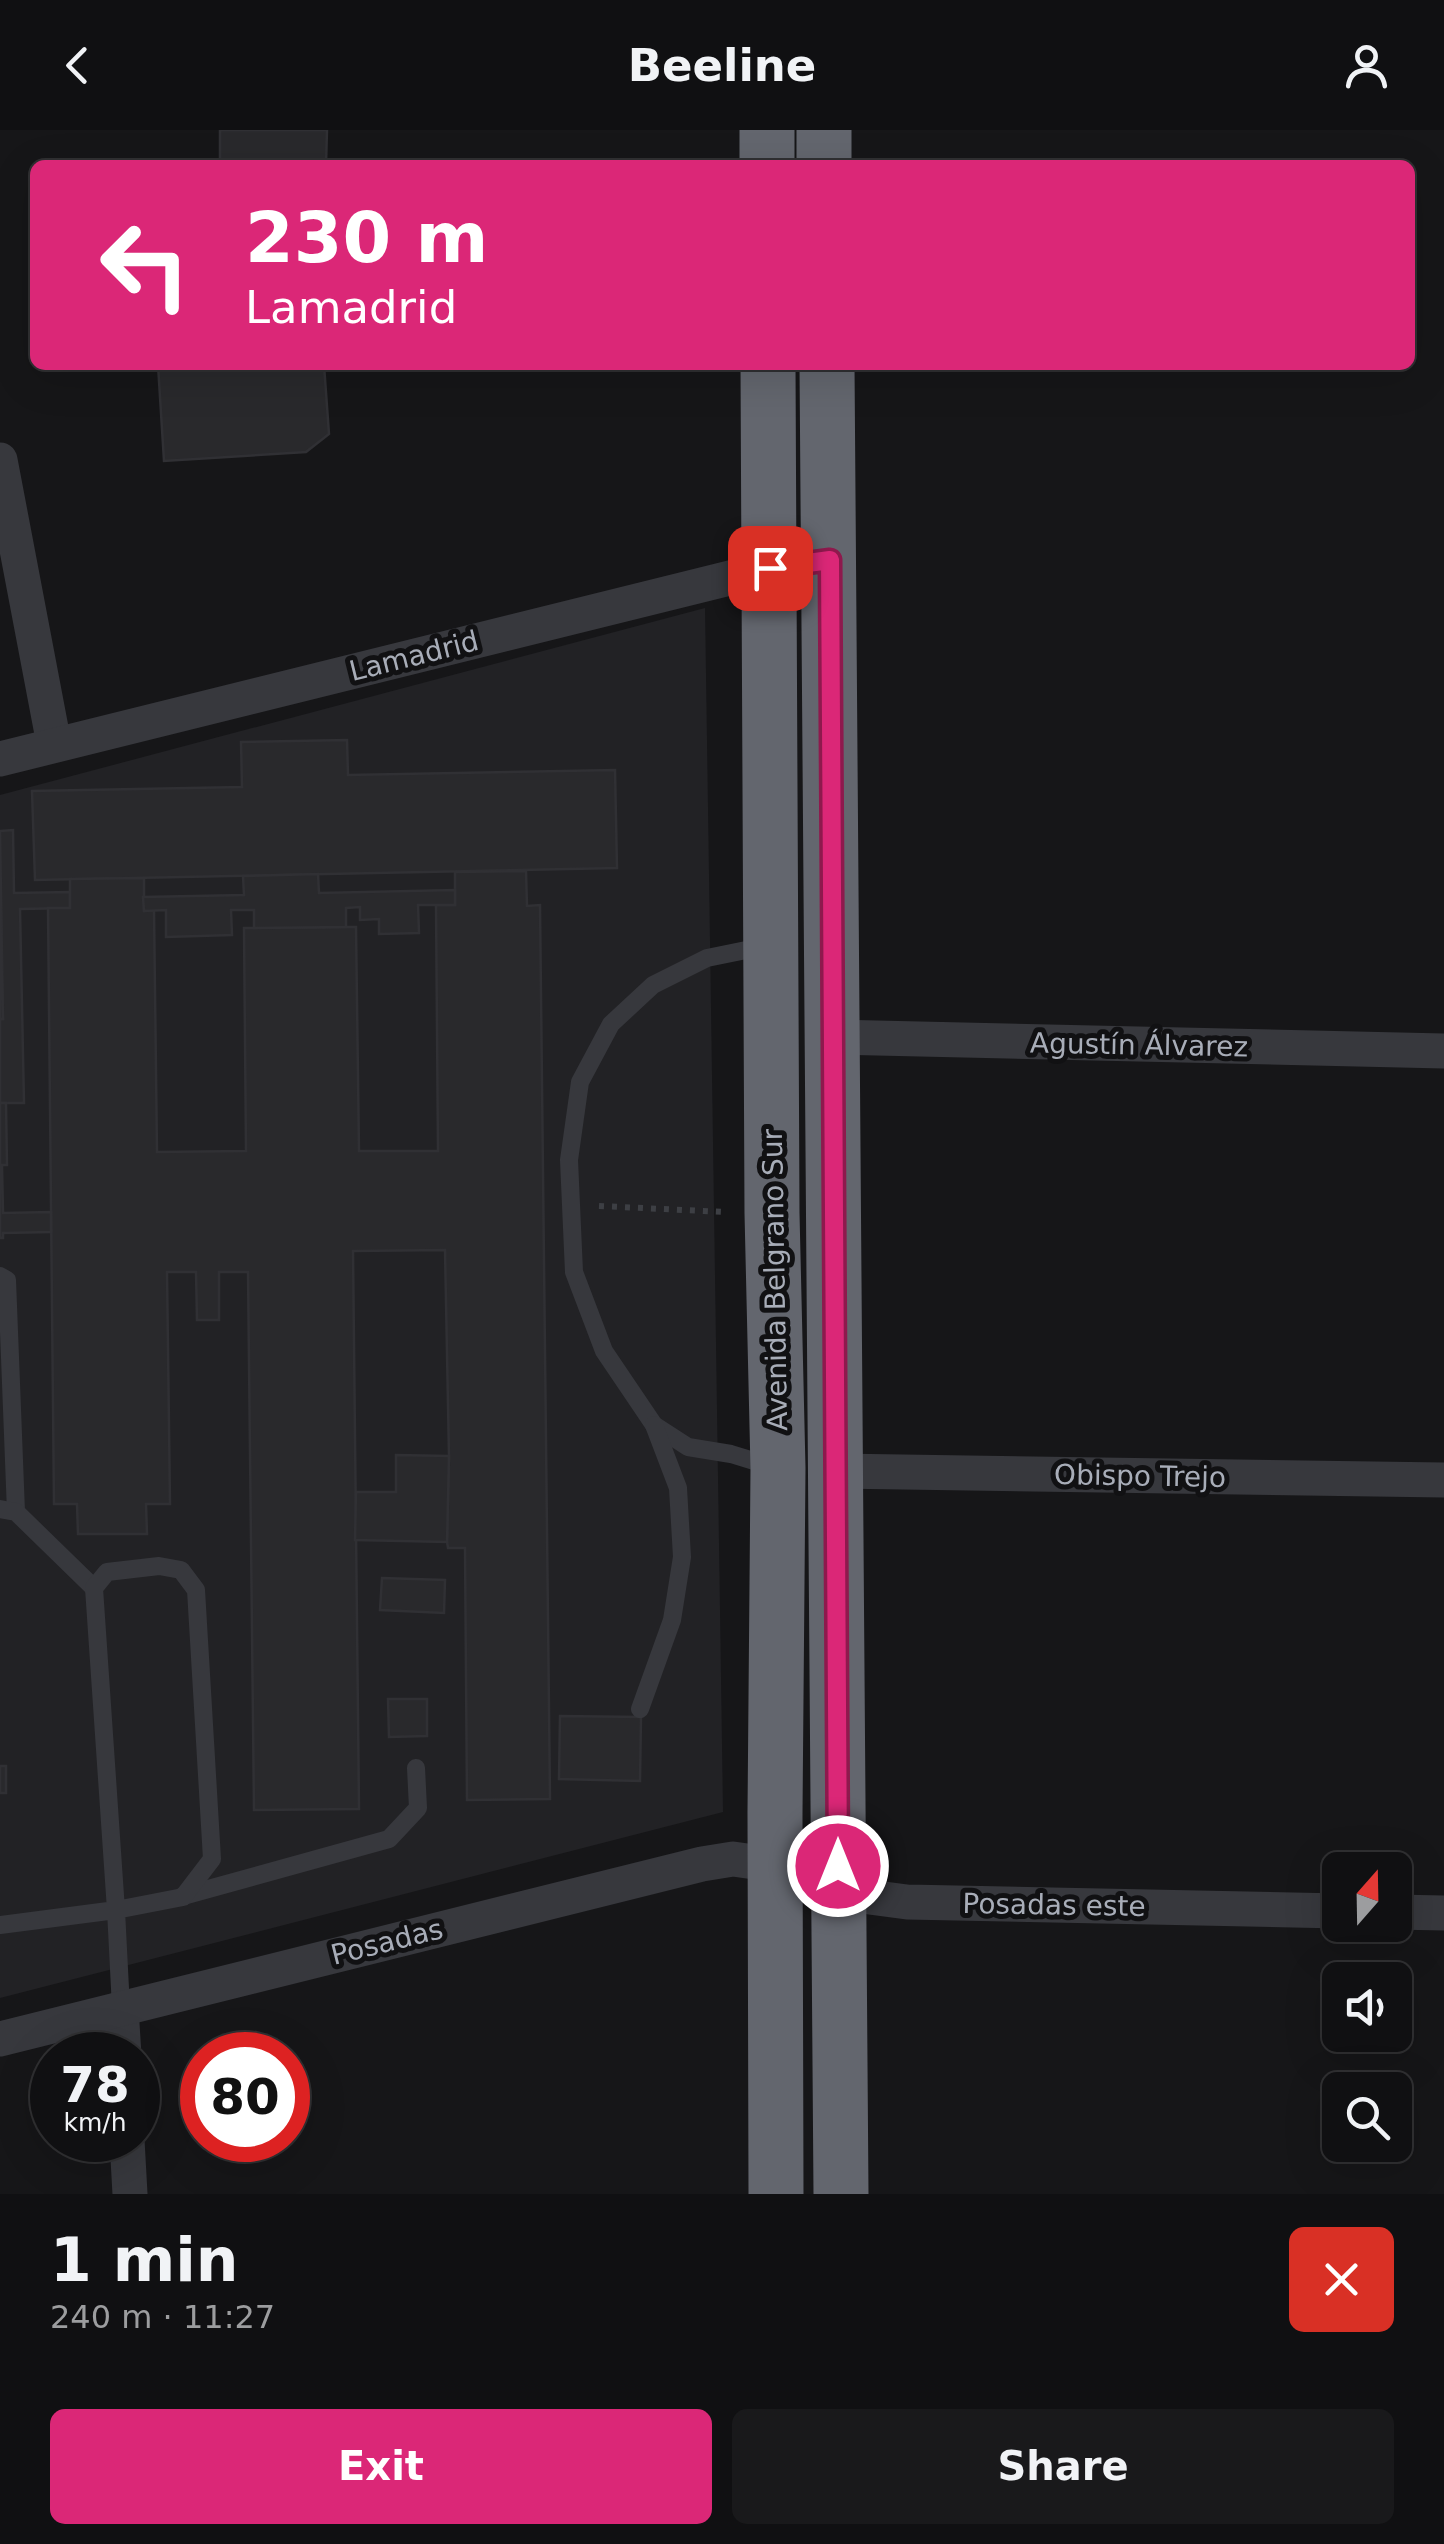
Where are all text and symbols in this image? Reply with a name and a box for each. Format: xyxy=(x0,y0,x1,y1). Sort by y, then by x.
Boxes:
icon: back xyxy=(50,38,105,93)
icon: person xyxy=(1339,38,1394,93)
text: Beeline xyxy=(628,39,816,92)
text: 230 m xyxy=(245,197,488,279)
icon: left xyxy=(80,200,210,330)
text: Lamadrid xyxy=(245,281,457,334)
pin xyxy=(728,526,813,611)
icon: arrive xyxy=(743,541,798,596)
street label: Lamadrid xyxy=(346,624,482,688)
street label: Agustín Álvarez xyxy=(1030,1026,1248,1063)
street label: Avenida Belgrano Sur xyxy=(756,1128,794,1431)
street label: Obispo Trejo xyxy=(1054,1458,1226,1494)
position arrow xyxy=(786,1814,890,1918)
north arrow xyxy=(1322,1852,1412,1942)
map controls xyxy=(1322,1852,1412,2162)
street label: Posadas este xyxy=(962,1887,1146,1923)
street label: Posadas xyxy=(328,1912,446,1972)
button: sound xyxy=(1322,1962,1412,2052)
speed limit sign: 80 xyxy=(180,2032,310,2162)
text: 78 xyxy=(60,2056,130,2114)
button: search xyxy=(1322,2072,1412,2162)
text: km/h xyxy=(63,2108,127,2137)
text: 1 min xyxy=(50,2225,238,2295)
button: close xyxy=(1289,2227,1394,2332)
text: 240 m · 11:27 xyxy=(50,2298,275,2336)
button: Exit xyxy=(50,2409,712,2524)
button: Share xyxy=(732,2409,1394,2524)

